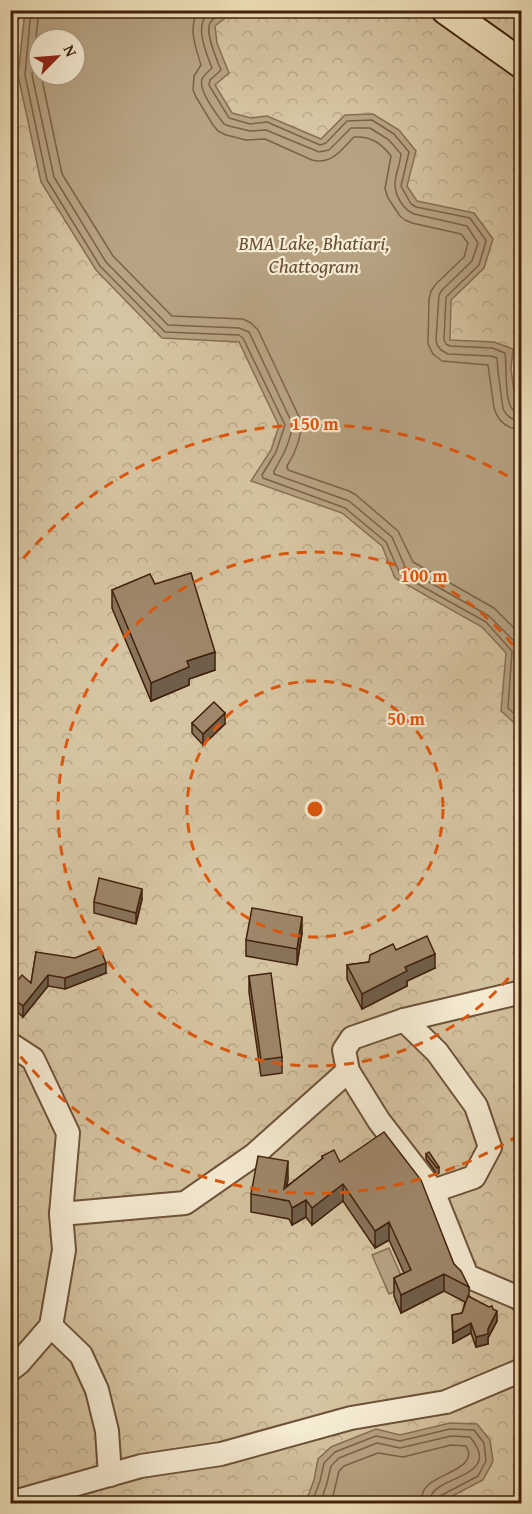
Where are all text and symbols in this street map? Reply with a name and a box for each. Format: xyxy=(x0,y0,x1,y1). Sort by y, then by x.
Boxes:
north arrow xyxy=(27,27,87,87)
text: N xyxy=(57,41,84,61)
water label: BMA Lake, Bhatiari, Chattogram xyxy=(237,228,390,280)
text: 150 m xyxy=(291,410,339,437)
text: 100 m xyxy=(400,562,448,589)
text: 50 m xyxy=(387,705,426,732)
centre of rings xyxy=(305,799,325,819)

